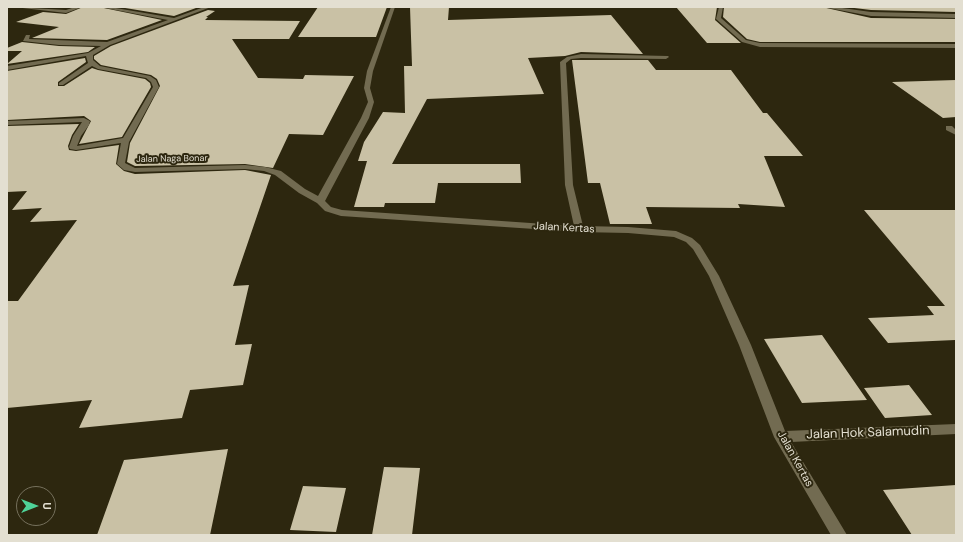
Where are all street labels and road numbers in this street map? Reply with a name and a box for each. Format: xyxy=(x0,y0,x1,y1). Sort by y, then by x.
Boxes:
street label: Jalan Naga Bonar xyxy=(136,153,208,165)
street label: Jalan Kertas xyxy=(533,220,595,236)
street label: Jalan Hok Salamudin xyxy=(806,423,930,443)
street label: Jalan Kertas xyxy=(774,429,816,489)

